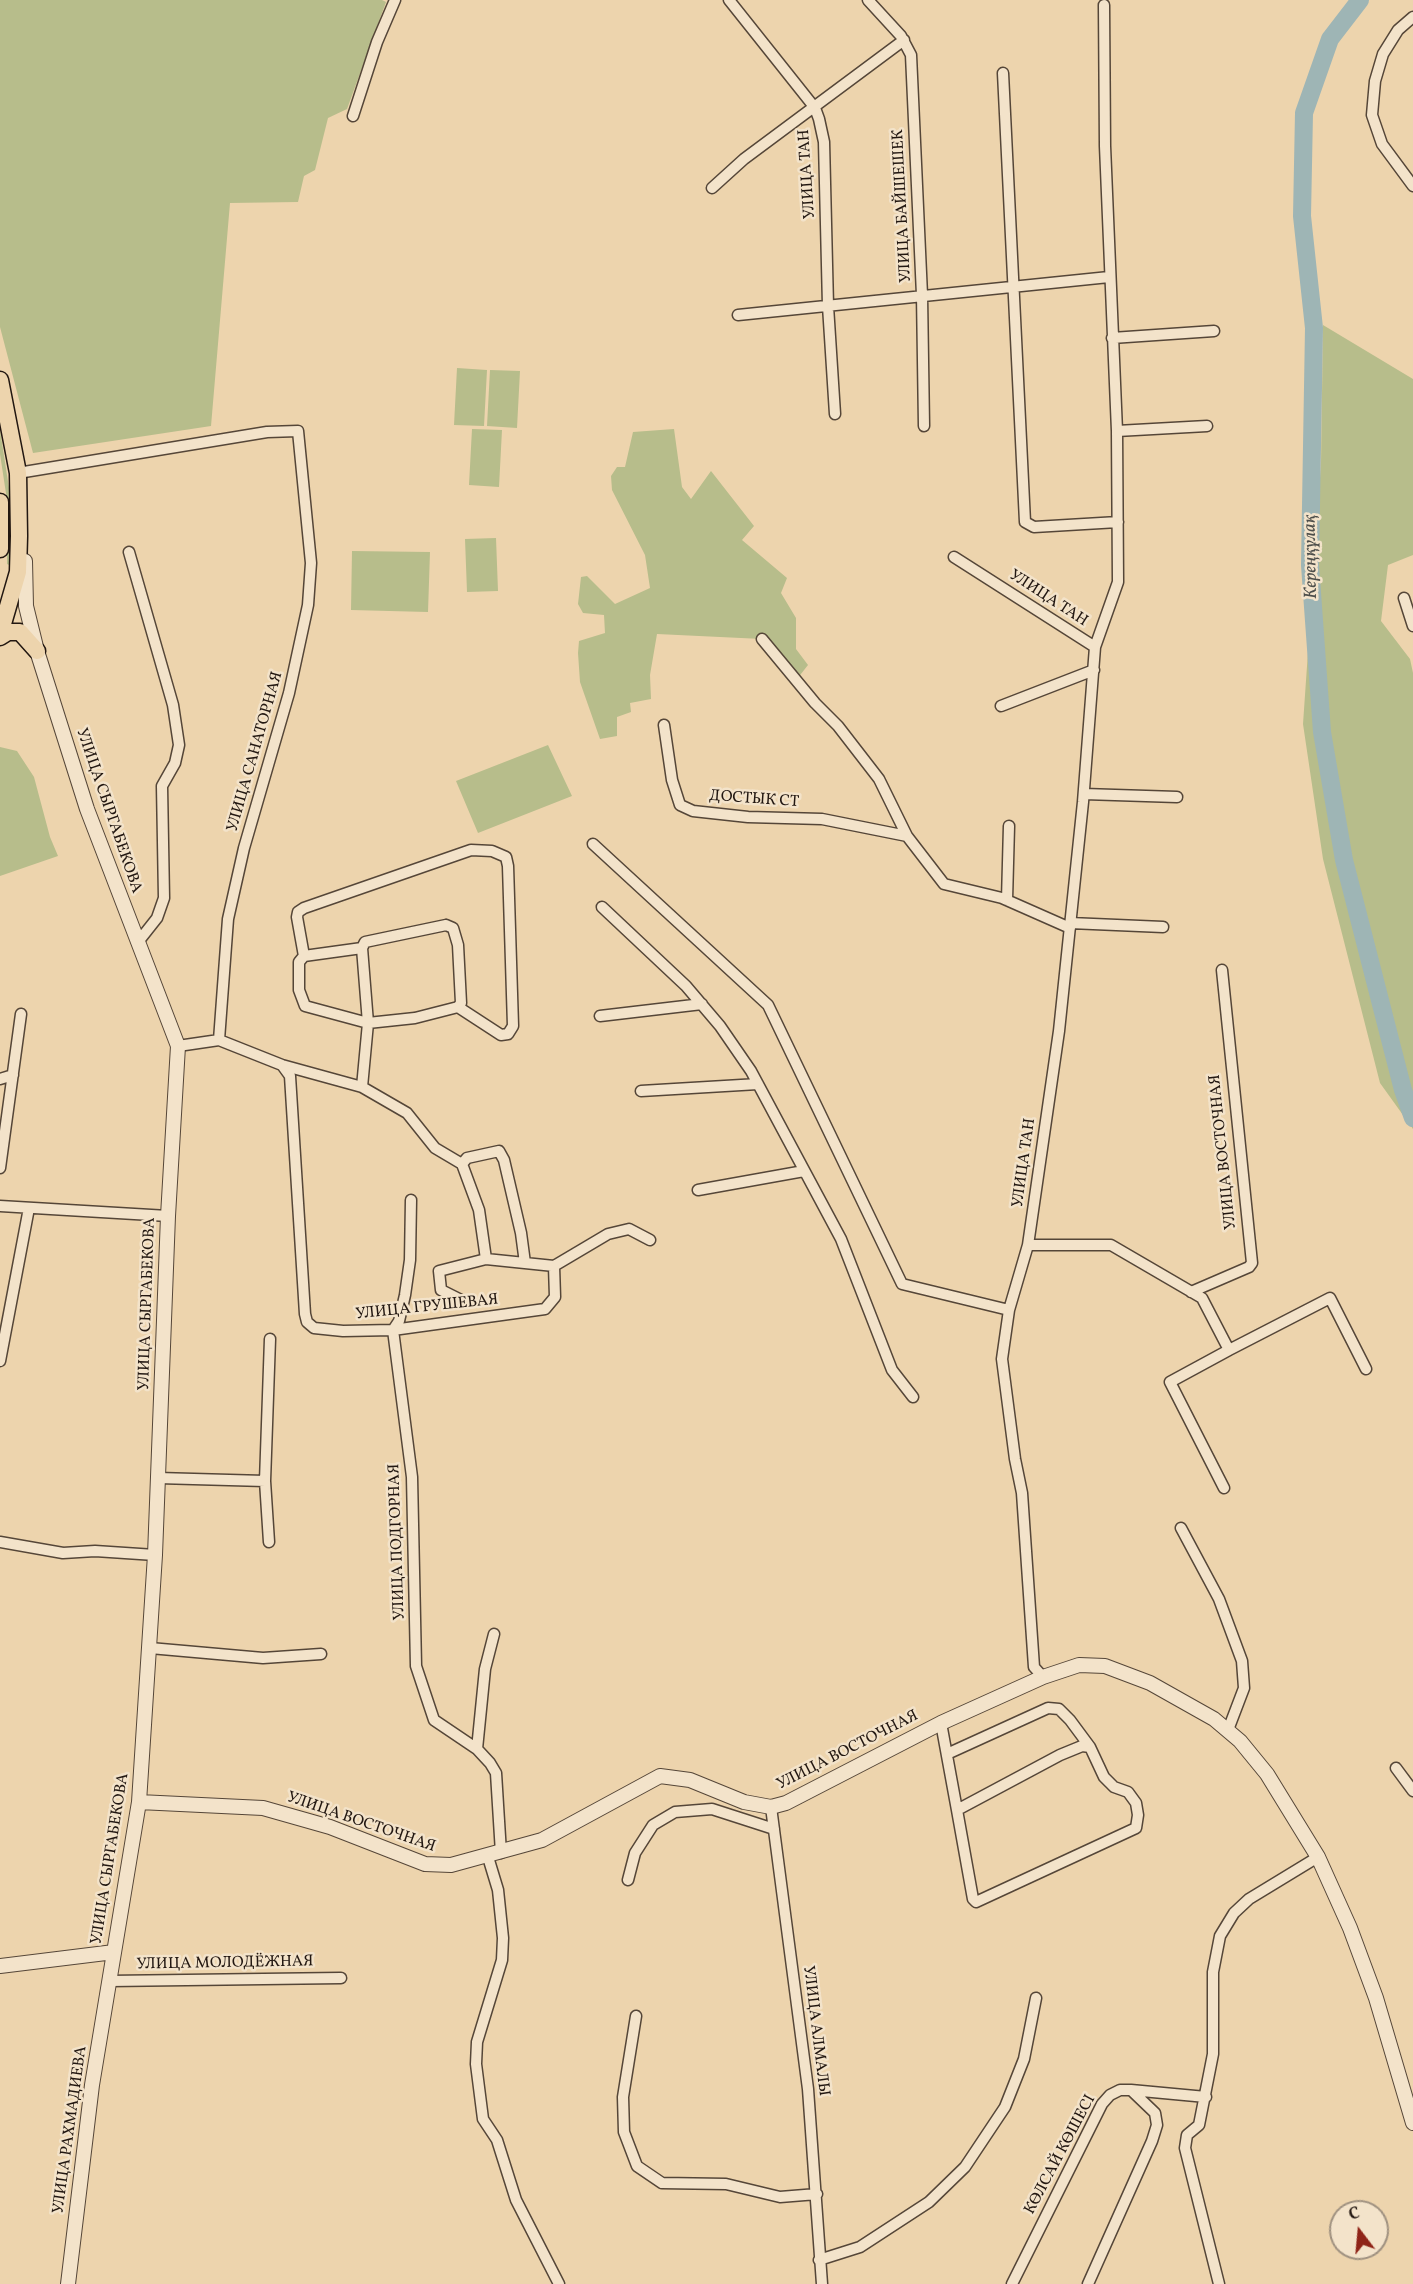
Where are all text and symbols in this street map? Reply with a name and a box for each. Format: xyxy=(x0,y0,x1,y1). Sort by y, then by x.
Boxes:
street label: УЛИЦА ТАН xyxy=(795,128,821,220)
street label: УЛИЦА БАЙШЕШЕК xyxy=(889,129,917,283)
water label: Кереңқұлақ xyxy=(1300,515,1324,599)
street label: УЛИЦА ТАН xyxy=(1005,566,1091,632)
street label: УЛИЦА САНАТОРНАЯ xyxy=(224,670,288,834)
street label: УЛИЦА СЫРГАБЕКОВА xyxy=(71,726,145,896)
street label: ДОСТЫК СТ xyxy=(708,787,800,813)
street label: УЛИЦА ВОСТОЧНАЯ xyxy=(1206,1073,1242,1231)
street label: УЛИЦА ТАН xyxy=(1009,1117,1041,1209)
street label: УЛИЦА СЫРГАБЕКОВА xyxy=(135,1217,161,1391)
street label: УЛИЦА ГРУШЕВАЯ xyxy=(355,1291,499,1325)
street label: УЛИЦА ПОДГОРНАЯ xyxy=(386,1463,410,1621)
street label: УЛИЦА ВОСТОЧНАЯ xyxy=(774,1707,922,1795)
street label: УЛИЦА СЫРГАБЕКОВА xyxy=(88,1772,134,1946)
street label: УЛИЦА ВОСТОЧНАЯ xyxy=(284,1789,438,1857)
street label: УЛИЦА МОЛОДЁЖНАЯ xyxy=(136,1953,314,1975)
street label: УЛИЦА АЛМАЛЫ xyxy=(797,1965,833,2097)
street label: УЛИЦА РАХМАДИЕВА xyxy=(50,2045,92,2215)
street label: КӨЛСАЙ КӨШЕСІ xyxy=(1021,2092,1101,2218)
north arrow xyxy=(1329,2200,1389,2260)
text: С xyxy=(1347,2203,1363,2227)

